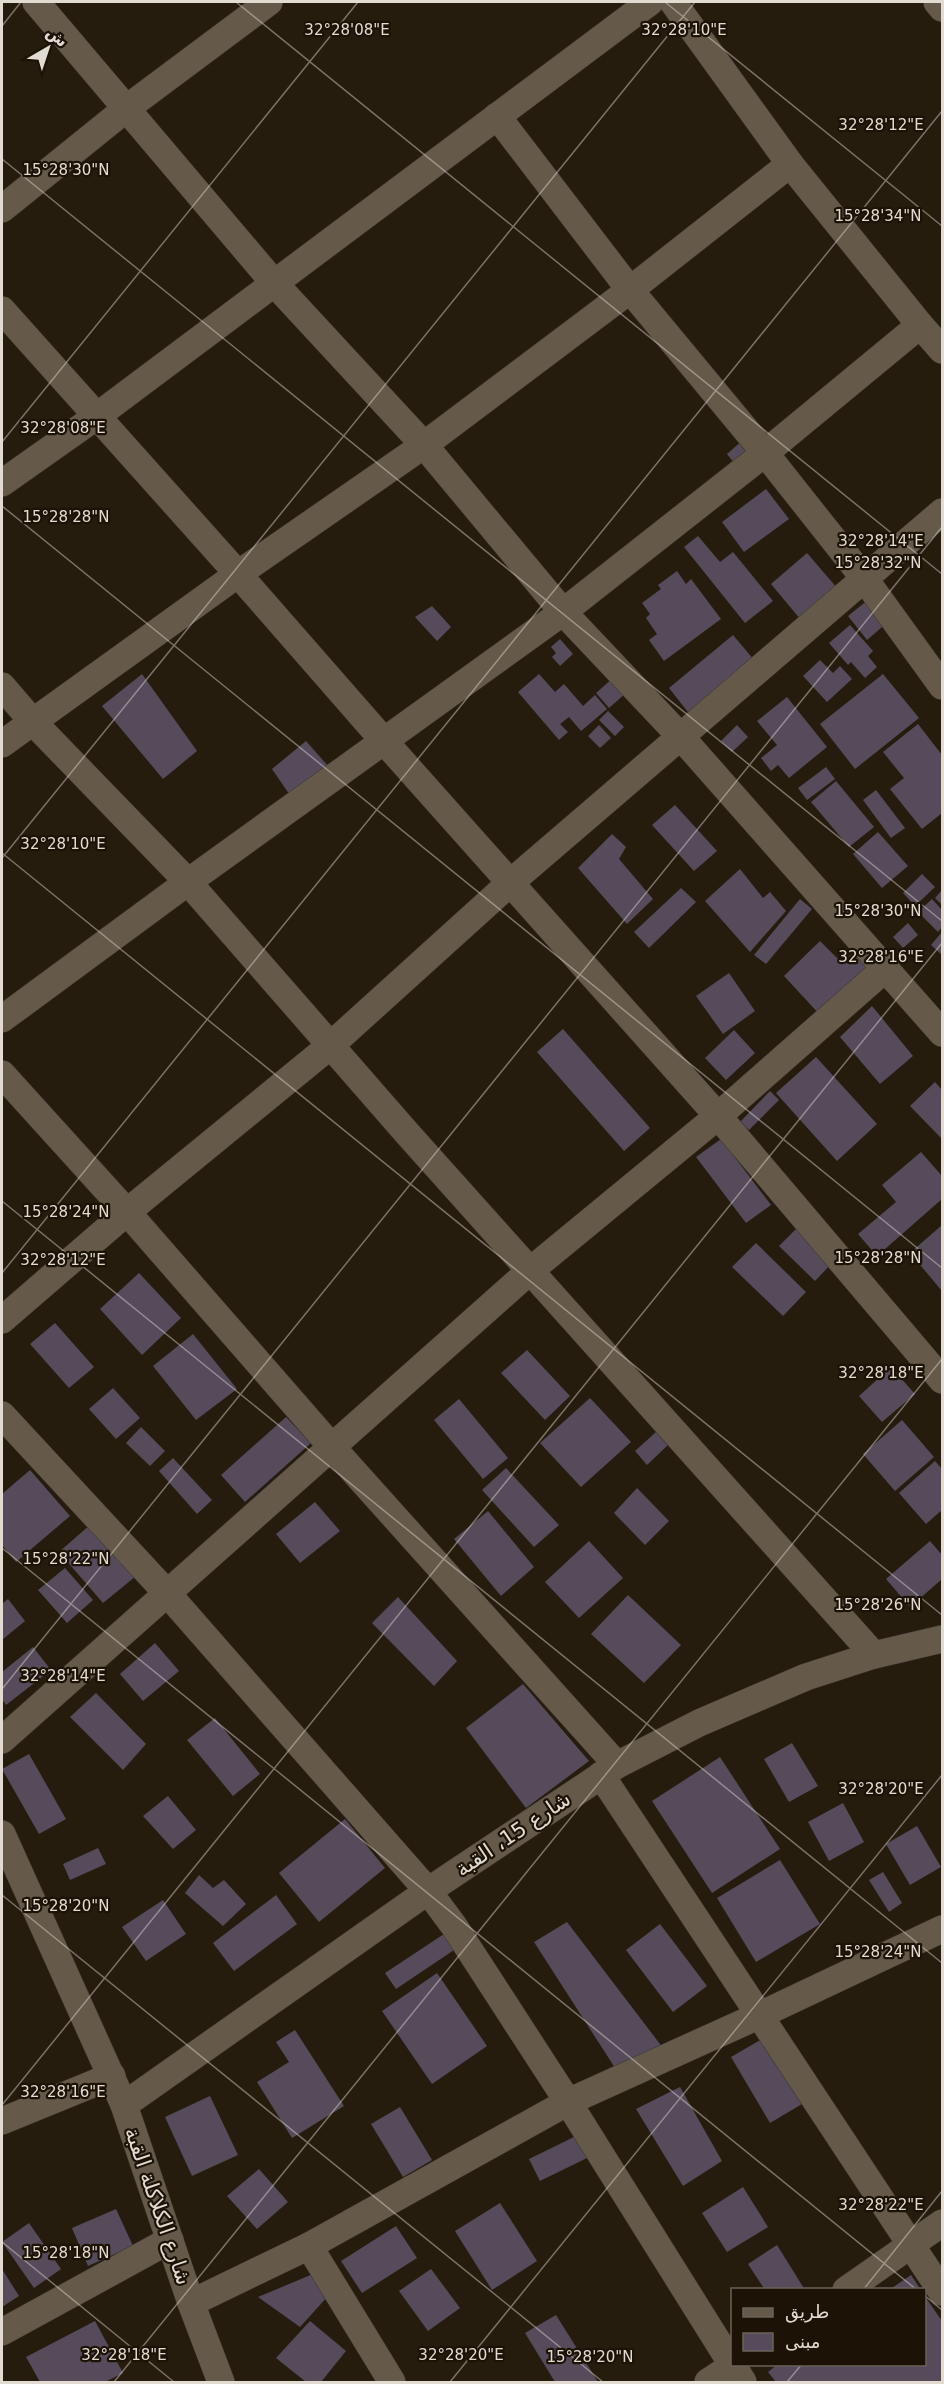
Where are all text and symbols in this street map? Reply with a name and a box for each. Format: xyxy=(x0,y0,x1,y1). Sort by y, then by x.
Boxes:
north arrow xyxy=(18,18,78,78)
text: 32°28'08"E xyxy=(304,21,390,39)
text: 32°28'10"E xyxy=(641,21,727,39)
text: ش xyxy=(43,22,72,51)
text: 32°28'12"E xyxy=(838,116,924,134)
text: 15°28'30"N xyxy=(22,161,110,179)
text: 15°28'34"N xyxy=(834,207,922,225)
text: 32°28'08"E xyxy=(20,419,106,437)
text: 15°28'28"N xyxy=(22,508,110,526)
text: 32°28'14"E xyxy=(838,532,924,550)
text: 15°28'32"N xyxy=(834,554,922,572)
text: 32°28'10"E xyxy=(20,835,106,853)
text: 15°28'30"N xyxy=(834,902,922,920)
text: 32°28'16"E xyxy=(838,948,924,966)
text: 15°28'24"N xyxy=(22,1203,110,1221)
text: 15°28'28"N xyxy=(834,1249,922,1267)
text: 32°28'12"E xyxy=(20,1251,106,1269)
text: 32°28'18"E xyxy=(838,1364,924,1382)
text: 15°28'22"N xyxy=(22,1550,110,1568)
text: 15°28'26"N xyxy=(834,1596,922,1614)
text: 32°28'14"E xyxy=(20,1667,106,1685)
text: 32°28'20"E xyxy=(838,1780,924,1798)
street label: شارع 15، القبة xyxy=(451,1787,575,1881)
text: 15°28'20"N xyxy=(22,1897,110,1915)
text: 15°28'24"N xyxy=(834,1943,922,1961)
text: 32°28'16"E xyxy=(20,2083,106,2101)
street label: شارع الكلاكلة القبة xyxy=(120,2124,196,2288)
text: 32°28'22"E xyxy=(838,2196,924,2214)
text: 15°28'18"N xyxy=(22,2244,110,2262)
legend xyxy=(731,2288,926,2366)
text: طريق xyxy=(785,2301,829,2323)
text: مبنى xyxy=(785,2331,821,2352)
text: 32°28'18"E xyxy=(81,2346,167,2364)
text: 32°28'20"E xyxy=(418,2346,504,2364)
text: 15°28'20"N xyxy=(546,2348,634,2366)

